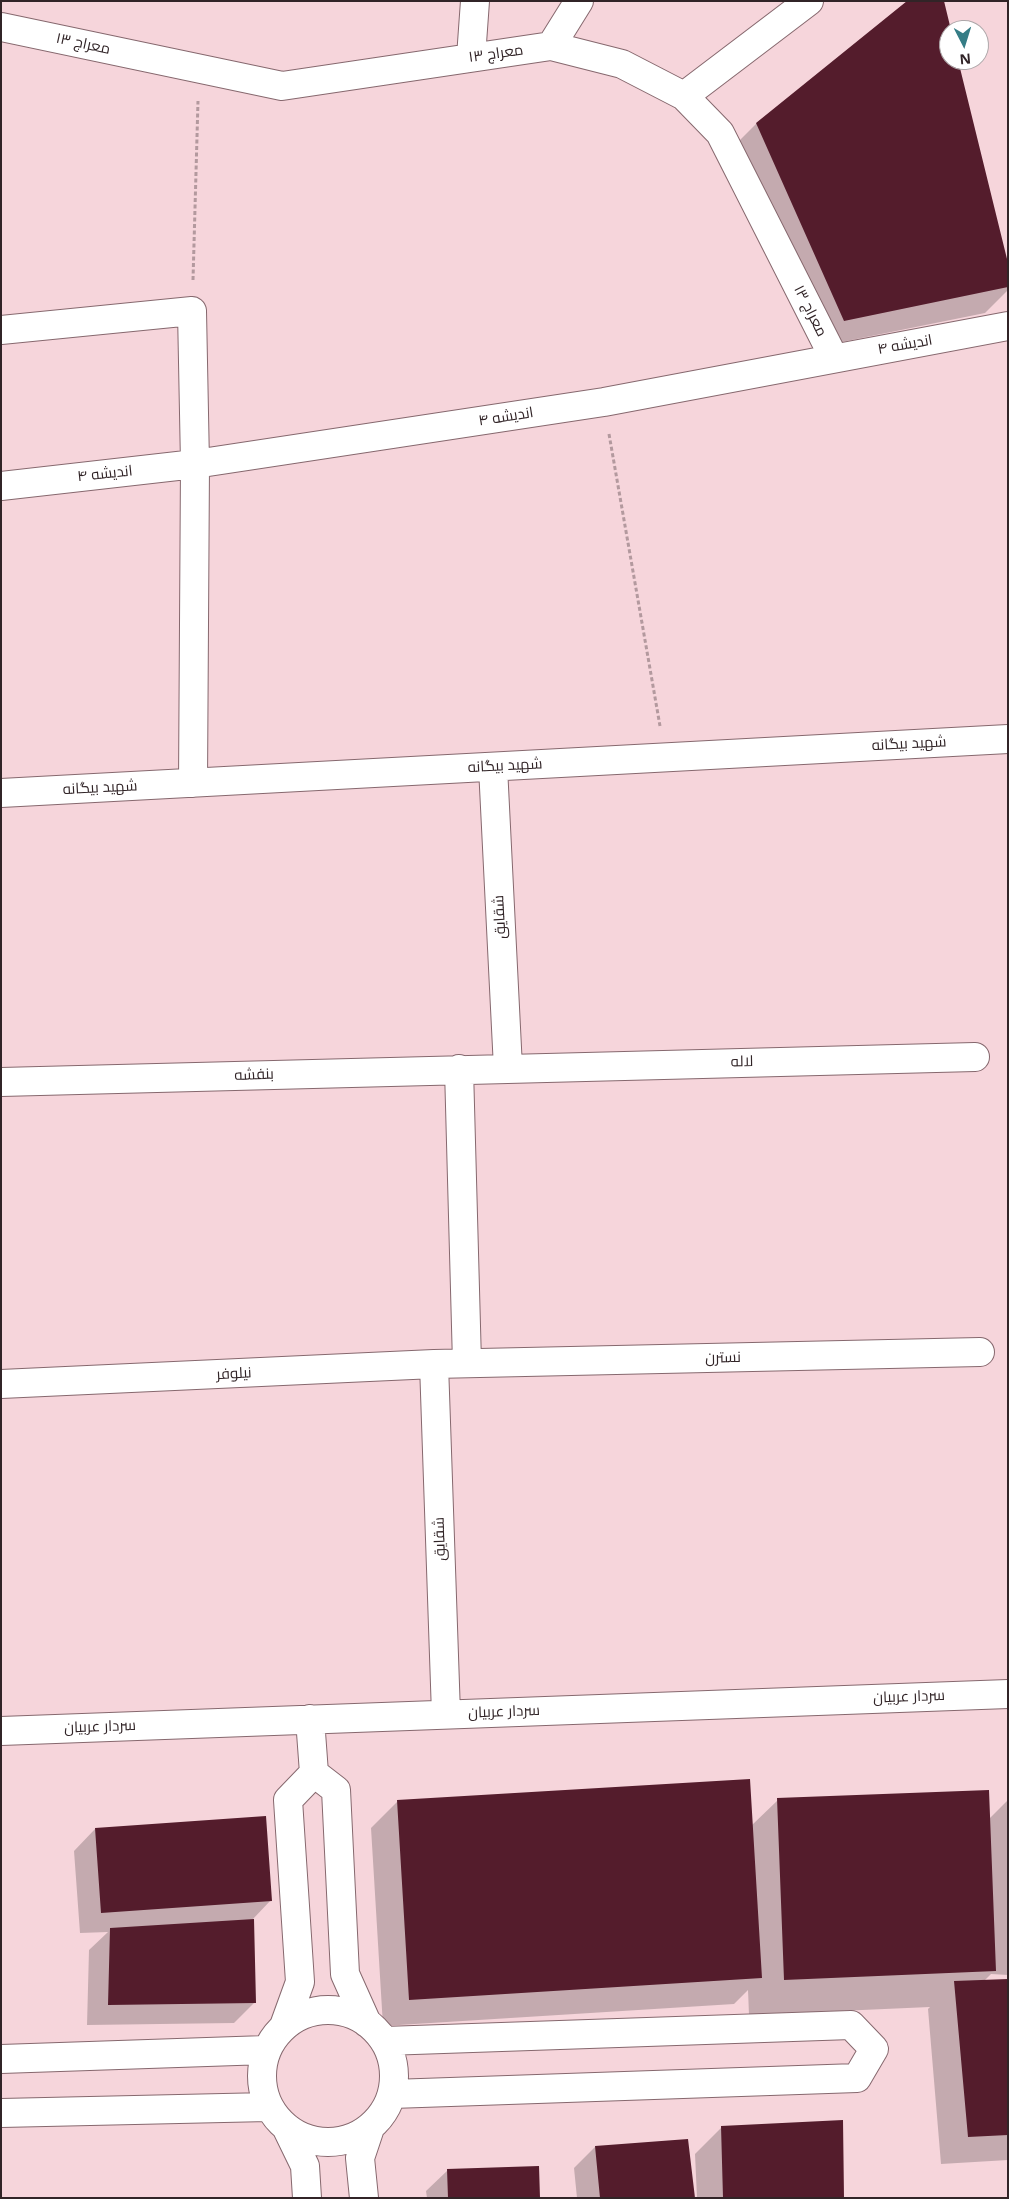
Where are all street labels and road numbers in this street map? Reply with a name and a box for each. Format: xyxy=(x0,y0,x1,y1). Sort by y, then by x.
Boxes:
street label: معراج ۱۳ xyxy=(54,29,112,59)
street label: معراج ۱۳ xyxy=(467,41,525,67)
street label: معراج ۱۳ xyxy=(789,282,831,340)
street label: اندیشه ۴ xyxy=(876,331,934,359)
street label: اندیشه ۴ xyxy=(477,404,535,430)
street label: اندیشه ۴ xyxy=(76,462,134,486)
street label: شهید بیگانه xyxy=(871,733,947,755)
street label: شهید بیگانه xyxy=(467,755,543,777)
street label: شهید بیگانه xyxy=(62,777,138,799)
street label: شقایق xyxy=(490,895,510,939)
street label: لاله xyxy=(731,1053,753,1071)
street label: بنفشه xyxy=(234,1065,274,1085)
street label: نسترن xyxy=(705,1349,741,1367)
street label: نیلوفر xyxy=(216,1364,252,1384)
street label: شقایق xyxy=(430,1517,450,1561)
street label: سردار عربیان xyxy=(873,1687,945,1707)
street label: سردار عربیان xyxy=(468,1702,540,1722)
street label: سردار عربیان xyxy=(64,1717,136,1737)

